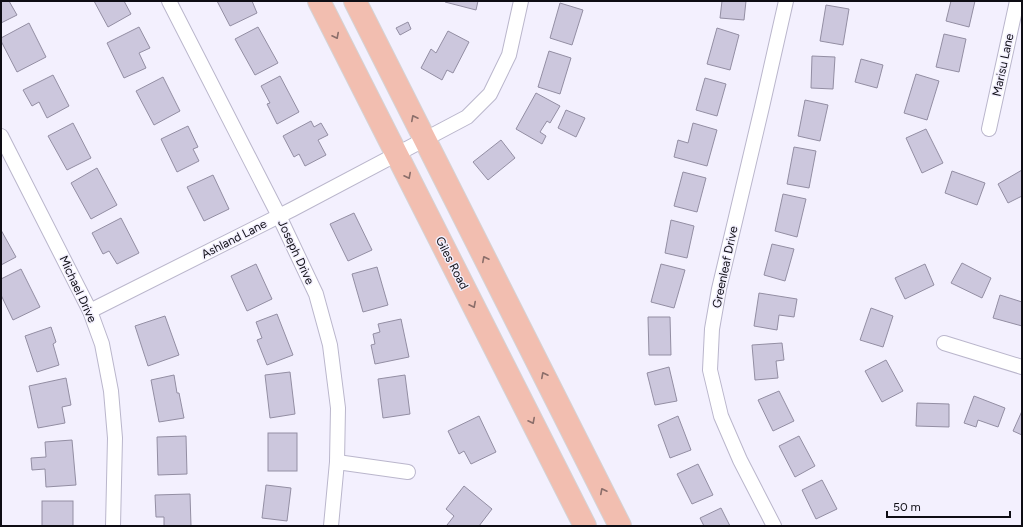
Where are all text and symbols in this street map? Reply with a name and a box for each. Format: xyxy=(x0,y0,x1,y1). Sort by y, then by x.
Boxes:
one-way arrow xyxy=(332,31,339,39)
street label: Marisu Lane xyxy=(990,32,1017,98)
one-way arrow xyxy=(411,115,419,122)
one-way arrow xyxy=(403,172,411,180)
street label: Ashland Lane xyxy=(199,216,269,261)
street label: Joseph Drive xyxy=(275,217,317,287)
street label: Greenleaf Drive xyxy=(709,224,741,309)
street label: Giles Road xyxy=(433,234,471,292)
street label: Michael Drive xyxy=(56,253,100,325)
one-way arrow xyxy=(482,256,490,263)
one-way arrow xyxy=(468,301,476,308)
one-way arrow xyxy=(541,372,549,379)
one-way arrow xyxy=(527,417,535,424)
one-way arrow xyxy=(600,488,607,495)
scale bar xyxy=(887,493,1010,519)
text: 50 m xyxy=(893,500,921,514)

